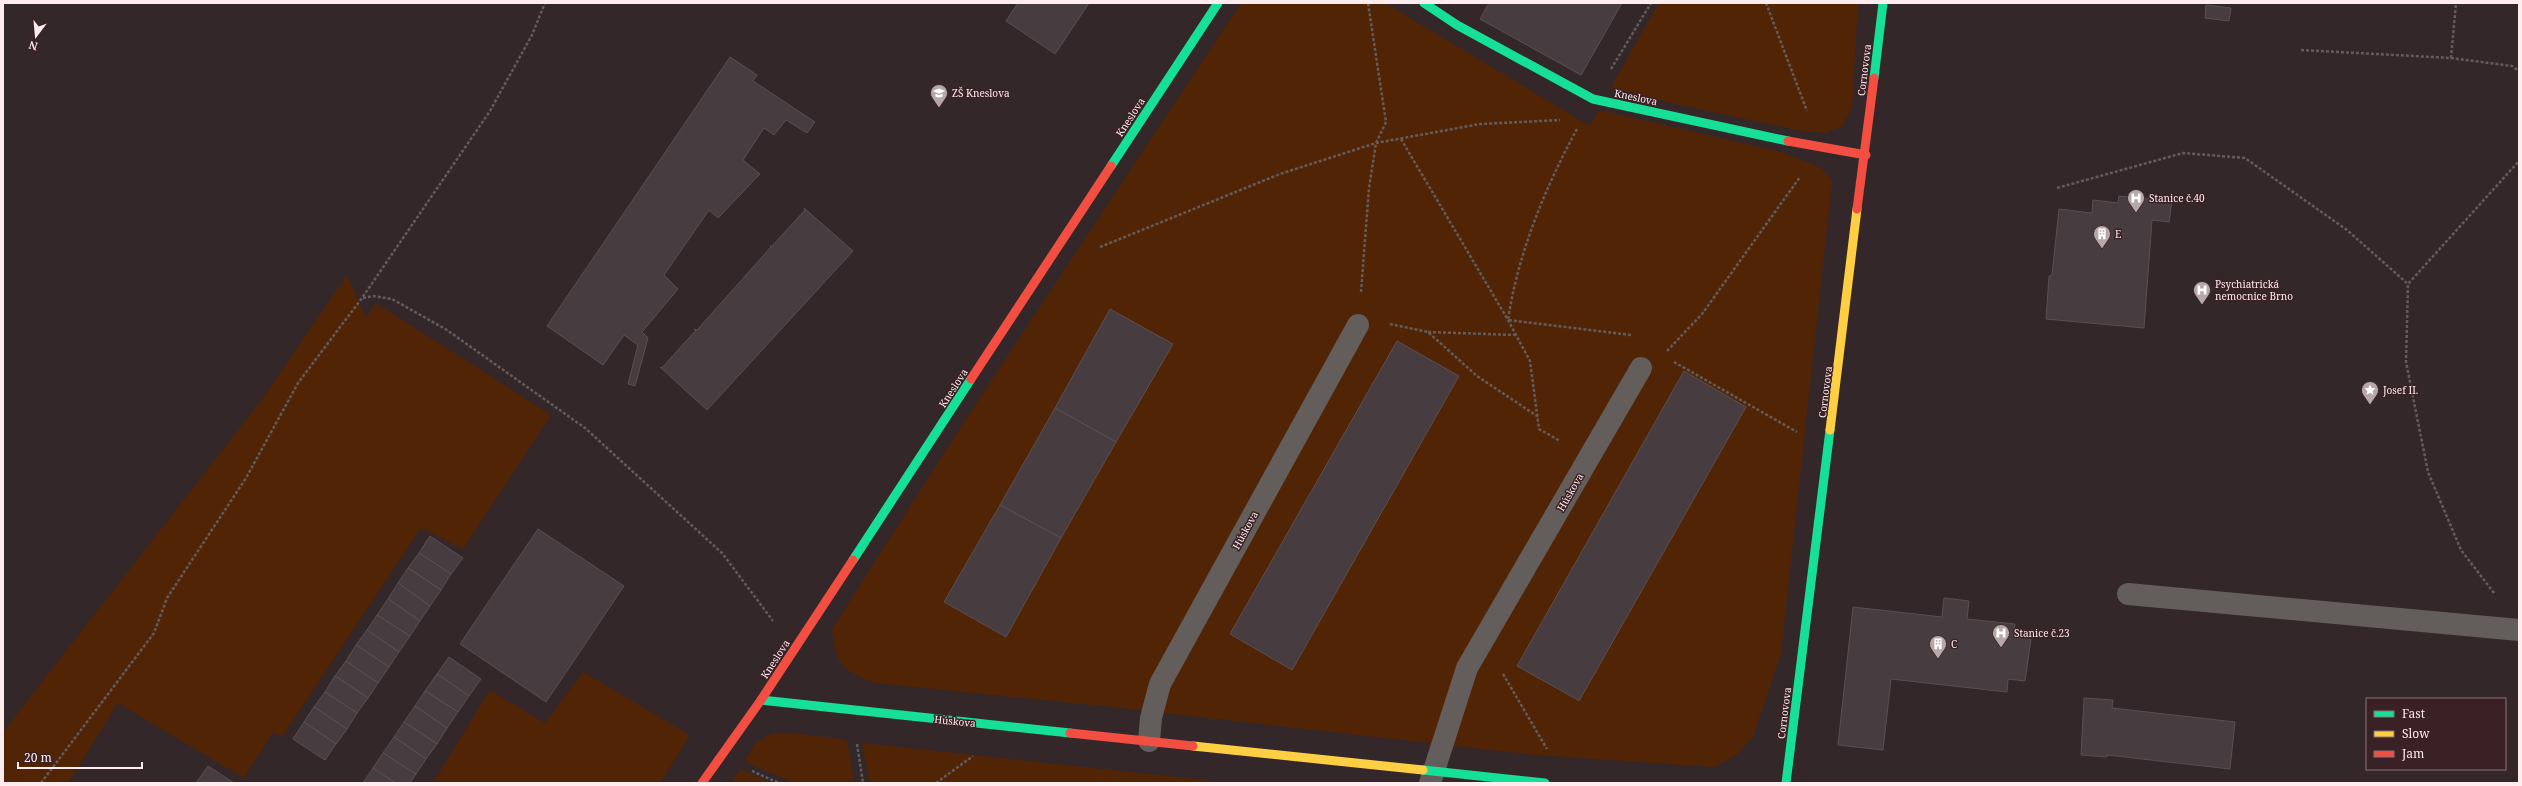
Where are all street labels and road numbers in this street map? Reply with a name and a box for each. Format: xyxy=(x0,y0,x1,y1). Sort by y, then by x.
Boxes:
street label: Cornovova xyxy=(1854,43,1874,97)
street label: Kneslova xyxy=(1613,86,1659,108)
street label: Kneslova xyxy=(1112,95,1148,139)
street label: Cornovova xyxy=(1815,365,1835,419)
street label: Kneslova xyxy=(935,366,971,410)
street label: Húskova xyxy=(1554,470,1587,514)
street label: Húskova xyxy=(1229,508,1261,552)
street label: Kneslova xyxy=(757,637,793,681)
street label: Cornovova xyxy=(1774,686,1794,740)
street label: Húskova xyxy=(934,712,977,730)

